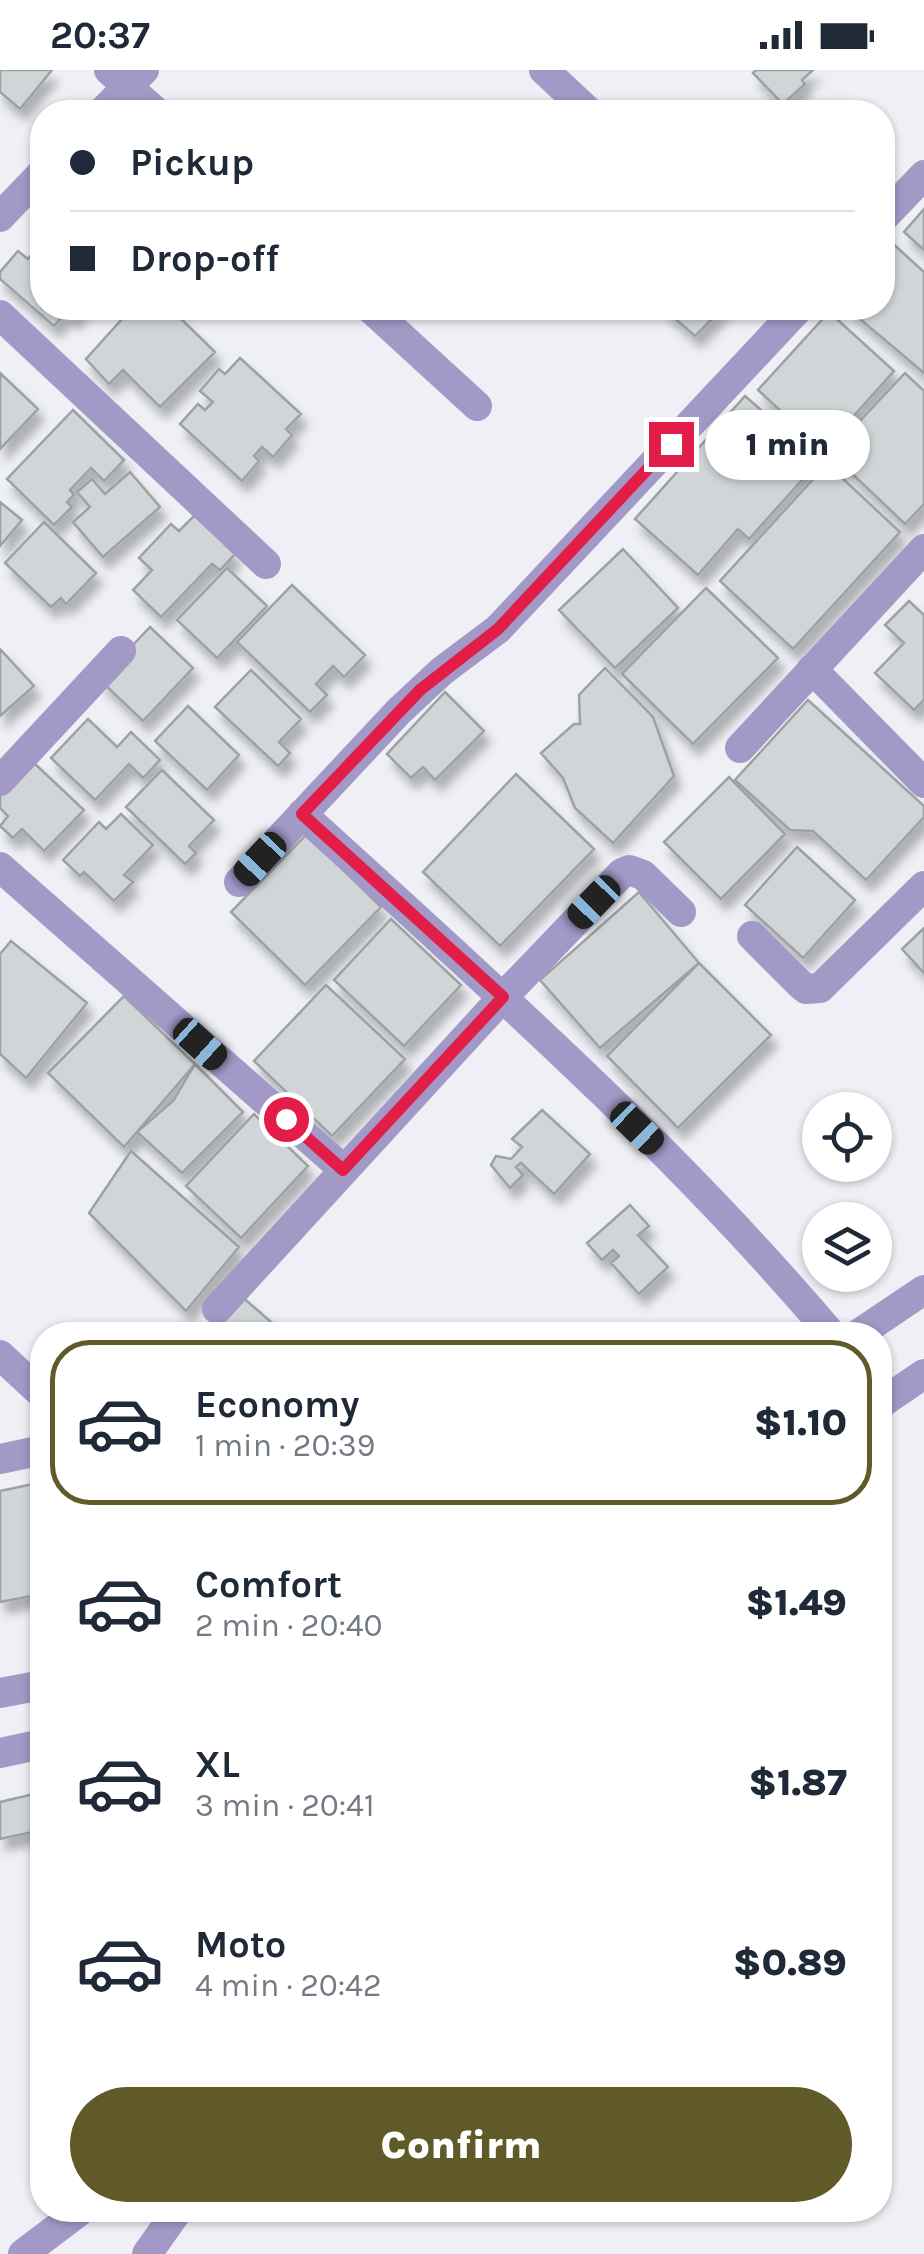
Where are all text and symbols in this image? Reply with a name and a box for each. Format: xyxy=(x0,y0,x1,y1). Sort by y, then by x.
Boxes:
text: 20:37 xyxy=(50,13,150,58)
text: Pickup xyxy=(130,140,254,185)
text: Drop-off xyxy=(130,236,279,281)
callout: 1 min xyxy=(706,409,871,479)
route end xyxy=(649,422,694,467)
text: 1 min xyxy=(746,426,829,463)
car xyxy=(229,827,291,891)
car xyxy=(562,870,626,934)
car xyxy=(168,1013,232,1075)
map controls xyxy=(802,1092,892,1292)
button: locate xyxy=(802,1092,892,1182)
car xyxy=(605,1096,669,1160)
route start xyxy=(264,1097,309,1142)
button: layers xyxy=(802,1202,892,1292)
icon: car xyxy=(75,1378,165,1468)
text: Economy xyxy=(195,1382,359,1427)
text: $1.10 xyxy=(754,1400,847,1445)
text: 1 min · 20:39 xyxy=(195,1427,375,1464)
icon: car xyxy=(75,1558,165,1648)
text: Comfort xyxy=(195,1562,342,1607)
text: $1.49 xyxy=(746,1580,847,1625)
text: 2 min · 20:40 xyxy=(195,1607,383,1644)
icon: car xyxy=(75,1738,165,1828)
text: XL xyxy=(195,1742,240,1787)
text: $1.87 xyxy=(748,1760,847,1805)
text: 3 min · 20:41 xyxy=(195,1787,375,1824)
icon: car xyxy=(75,1918,165,2008)
text: Moto xyxy=(195,1922,286,1967)
text: $0.89 xyxy=(733,1940,847,1985)
text: 4 min · 20:42 xyxy=(195,1967,382,2004)
button: Confirm xyxy=(70,2087,852,2202)

